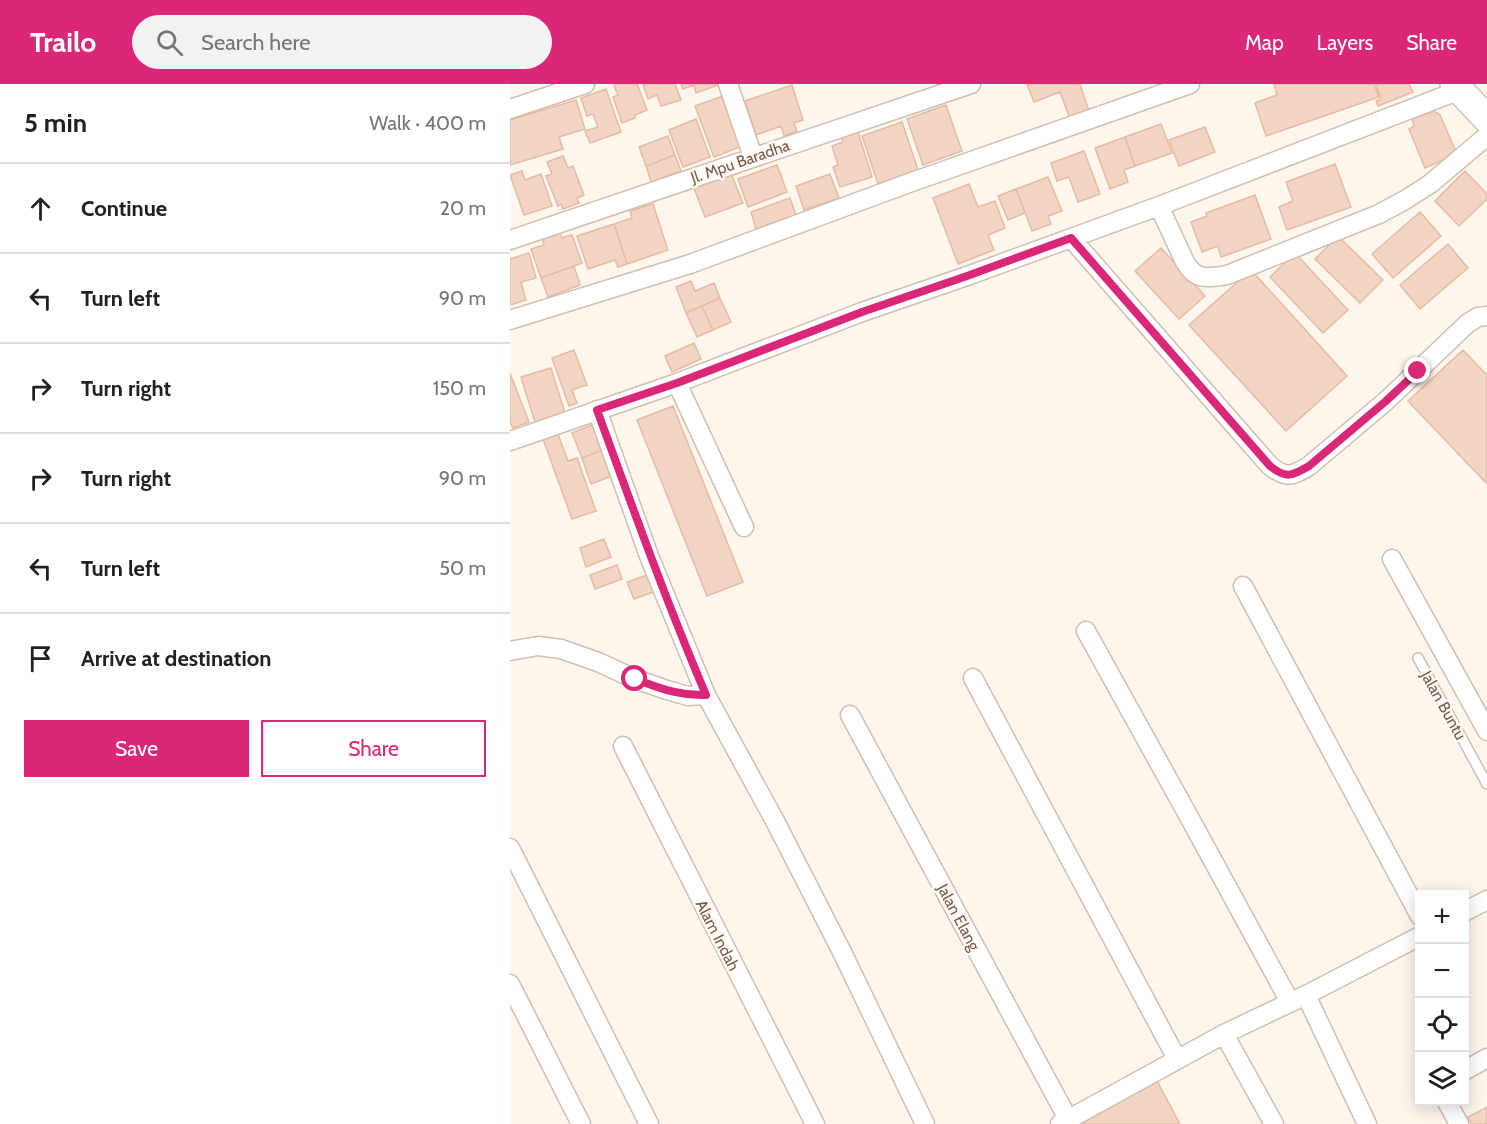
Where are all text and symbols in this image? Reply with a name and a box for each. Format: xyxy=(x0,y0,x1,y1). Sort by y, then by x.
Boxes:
search box xyxy=(132,15,552,69)
text: Trailo xyxy=(30,25,96,59)
icon: search xyxy=(153,26,186,59)
text: Search here xyxy=(201,29,310,56)
text: Map xyxy=(1245,30,1284,55)
text: Layers xyxy=(1317,30,1373,55)
text: Share xyxy=(1406,30,1457,55)
text: 5 min xyxy=(24,107,87,139)
text: Walk · 400 m xyxy=(369,111,486,135)
street label: Jl. Mpu Baradha xyxy=(687,136,792,188)
icon: ahead xyxy=(24,192,57,225)
text: Continue xyxy=(81,195,167,222)
text: 20 m xyxy=(440,196,486,220)
icon: left xyxy=(24,282,57,315)
text: Turn left xyxy=(81,285,160,312)
text: 90 m xyxy=(439,286,486,310)
route end xyxy=(1404,357,1430,383)
icon: right xyxy=(24,372,57,405)
text: Turn right xyxy=(81,375,171,402)
text: 150 m xyxy=(433,376,486,400)
icon: right xyxy=(24,462,57,495)
text: Turn right xyxy=(81,465,171,492)
text: 90 m xyxy=(439,466,486,490)
icon: left xyxy=(24,552,57,585)
text: Turn left xyxy=(81,555,160,582)
text: 50 m xyxy=(439,556,486,580)
icon: arrive xyxy=(24,642,57,675)
text: Arrive at destination xyxy=(81,645,271,672)
route start xyxy=(621,665,647,691)
street label: Jalan Buntu xyxy=(1416,666,1470,743)
button: Save xyxy=(24,720,249,777)
button: Share xyxy=(261,720,486,777)
street label: Jalan Elang xyxy=(933,880,985,955)
map controls xyxy=(1415,890,1469,1106)
button: + xyxy=(1415,890,1469,944)
street label: Alam Indah xyxy=(692,897,743,974)
button: − xyxy=(1415,944,1469,998)
button: locate xyxy=(1415,998,1469,1052)
button: layers xyxy=(1415,1052,1469,1106)

